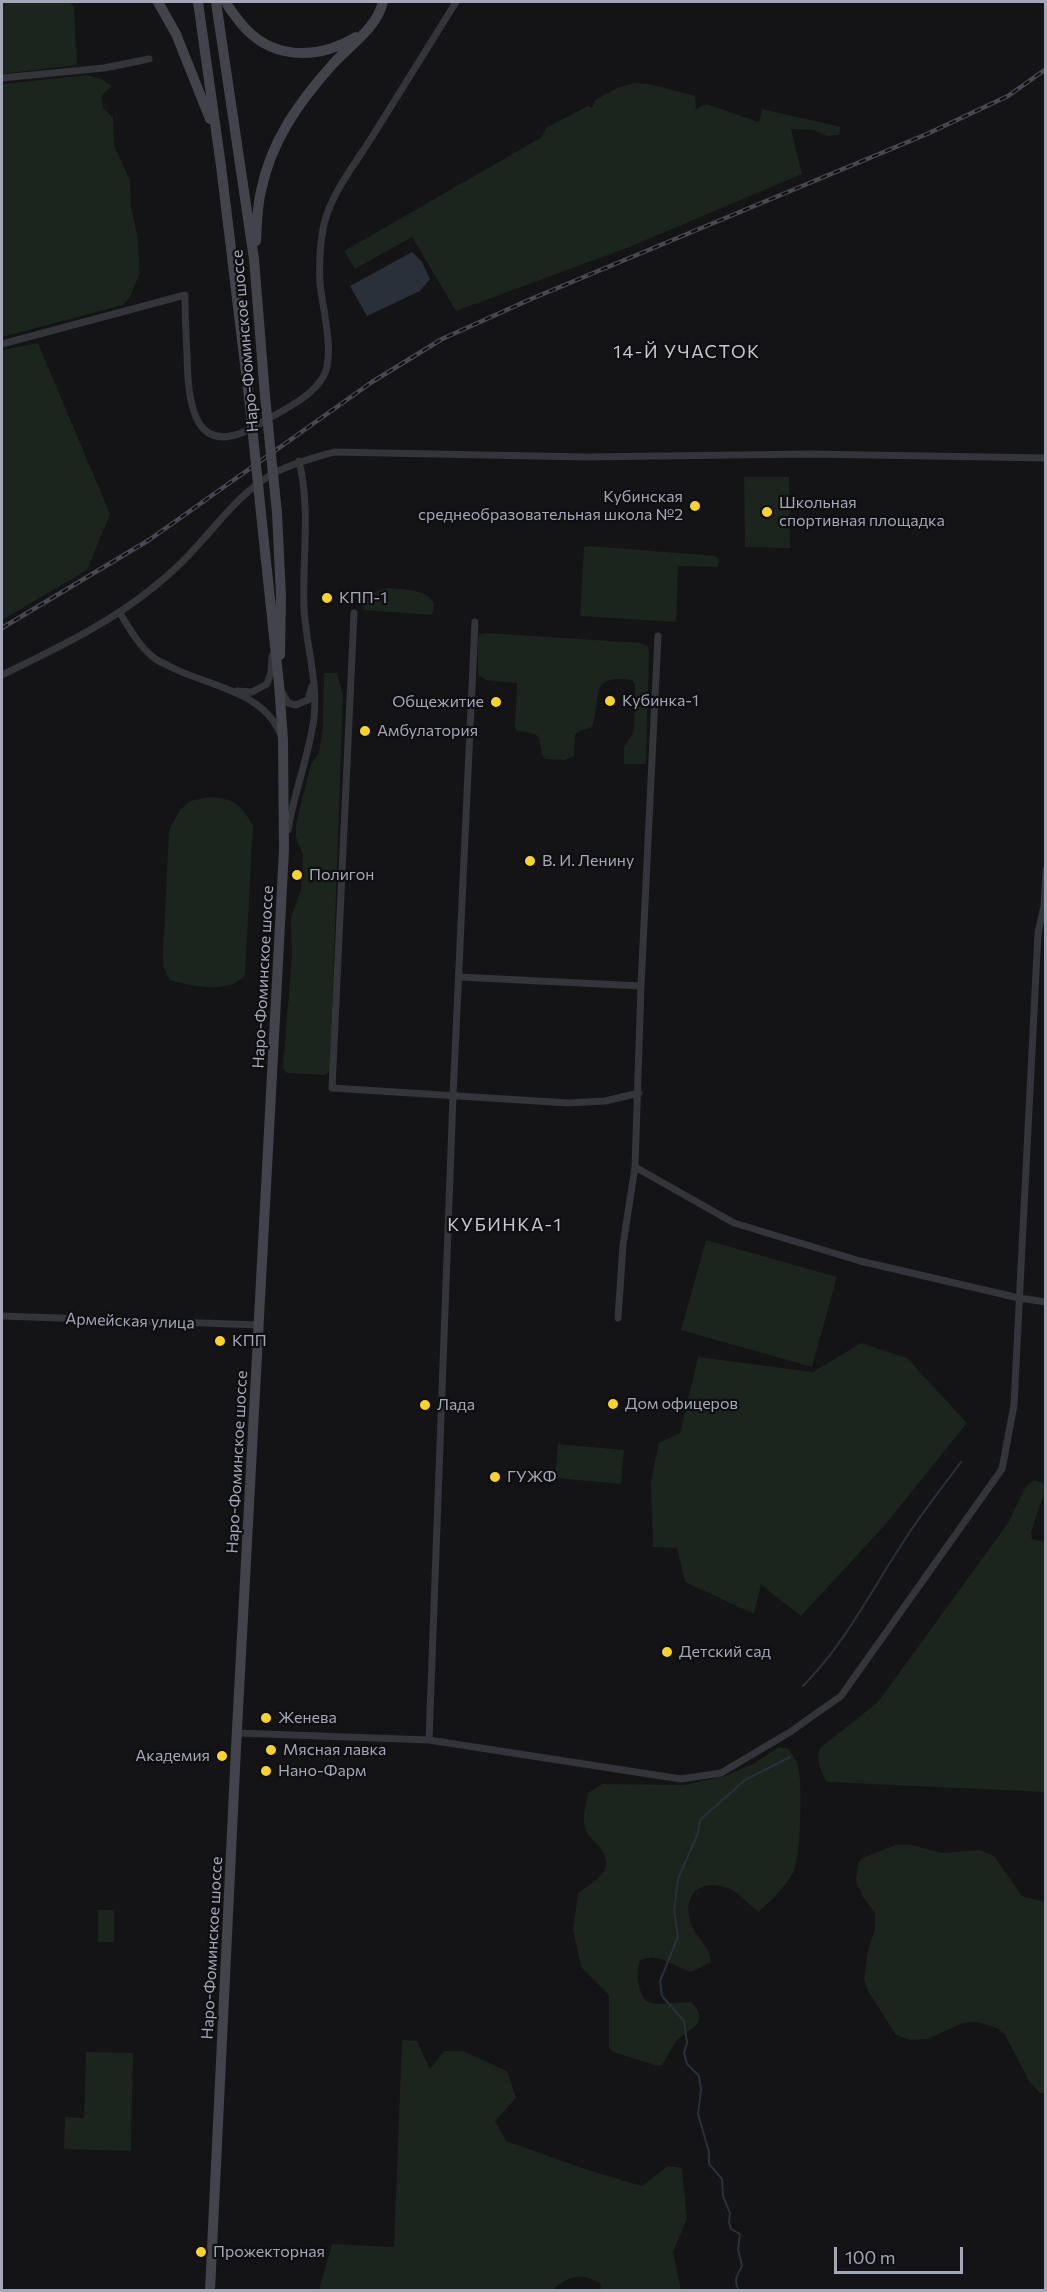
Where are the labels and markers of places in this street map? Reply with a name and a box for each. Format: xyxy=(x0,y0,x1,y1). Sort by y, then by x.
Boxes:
place label: Кубинская среднеобразовательная школа №2 xyxy=(418,487,683,525)
place label: Школьная спортивная площадка xyxy=(779,493,945,531)
marker: Кубинская среднеобразовательная школа №2 xyxy=(688,499,702,513)
marker: Школьная спортивная площадка xyxy=(760,505,774,519)
place label: КПП-1 xyxy=(339,588,387,608)
marker: КПП-1 xyxy=(320,591,334,605)
place label: Кубинка-1 xyxy=(622,691,699,711)
place label: Общежитие xyxy=(392,692,484,712)
marker: Кубинка-1 xyxy=(603,694,617,708)
marker: Общежитие xyxy=(489,695,503,709)
place label: Амбулатория xyxy=(377,721,478,741)
marker: Амбулатория xyxy=(358,724,372,738)
place label: В. И. Ленину xyxy=(542,851,634,871)
marker: В. И. Ленину xyxy=(523,854,537,868)
place label: Полигон xyxy=(309,865,374,885)
marker: Полигон xyxy=(290,868,304,882)
place label: КПП xyxy=(232,1331,267,1351)
marker: КПП xyxy=(213,1334,227,1348)
place label: Дом офицеров xyxy=(625,1394,738,1414)
place label: Лада xyxy=(437,1395,475,1415)
marker: Дом офицеров xyxy=(606,1397,620,1411)
marker: Лада xyxy=(418,1398,432,1412)
place label: ГУЖФ xyxy=(507,1467,556,1487)
marker: ГУЖФ xyxy=(488,1470,502,1484)
place label: Детский сад xyxy=(679,1642,771,1662)
marker: Детский сад xyxy=(660,1645,674,1659)
place label: Женева xyxy=(278,1708,337,1728)
marker: Женева xyxy=(259,1711,273,1725)
place label: Мясная лавка xyxy=(283,1740,386,1760)
marker: Мясная лавка xyxy=(264,1743,278,1757)
place label: Академия xyxy=(135,1746,210,1766)
marker: Академия xyxy=(215,1749,229,1763)
place label: Нано-Фарм xyxy=(278,1761,366,1781)
marker: Нано-Фарм xyxy=(259,1764,273,1778)
place label: Прожекторная xyxy=(213,2242,325,2262)
marker: Прожекторная xyxy=(194,2245,208,2259)

